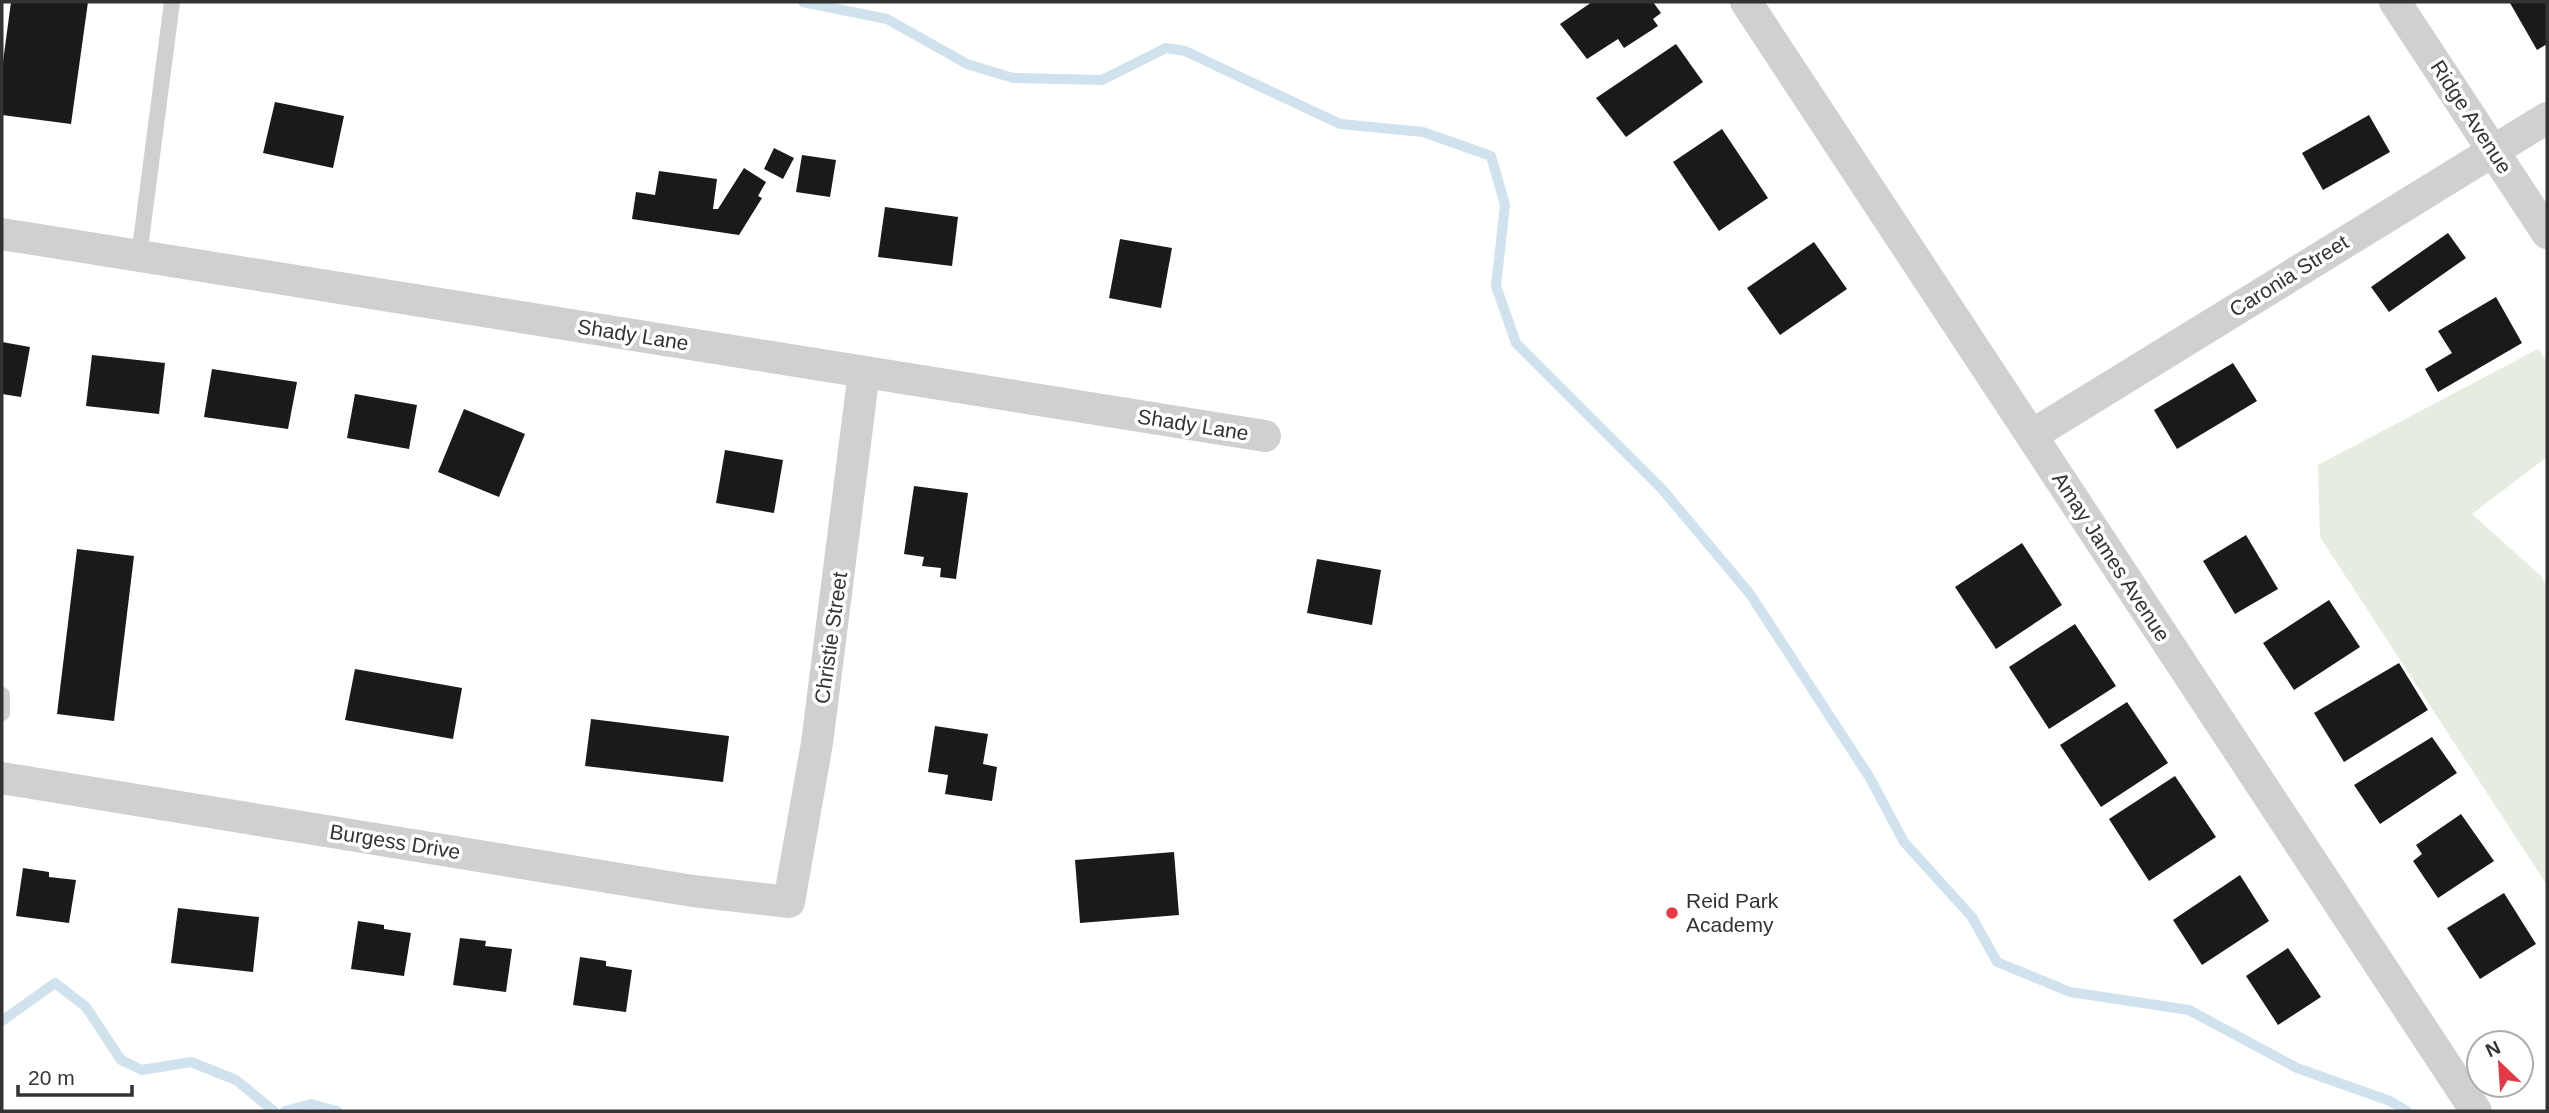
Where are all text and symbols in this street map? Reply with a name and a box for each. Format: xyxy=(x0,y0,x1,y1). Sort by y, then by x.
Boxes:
street label: Ridge Avenue xyxy=(2426,56,2517,178)
street label: Caronia Street xyxy=(2225,230,2352,321)
street label: Shady Lane xyxy=(576,314,690,355)
street label: Shady Lane xyxy=(1136,404,1250,445)
street label: Amay James Avenue xyxy=(2048,468,2175,646)
street label: Christie Street xyxy=(810,570,851,705)
street label: Burgess Drive xyxy=(328,820,462,863)
place label: Reid Park Academy xyxy=(1686,889,1779,936)
marker: Reid Park Academy xyxy=(1664,905,1680,921)
north arrow xyxy=(2465,1029,2535,1099)
text: N xyxy=(2482,1037,2504,1061)
scale bar xyxy=(18,1054,131,1098)
text: 20 m xyxy=(28,1066,75,1089)

